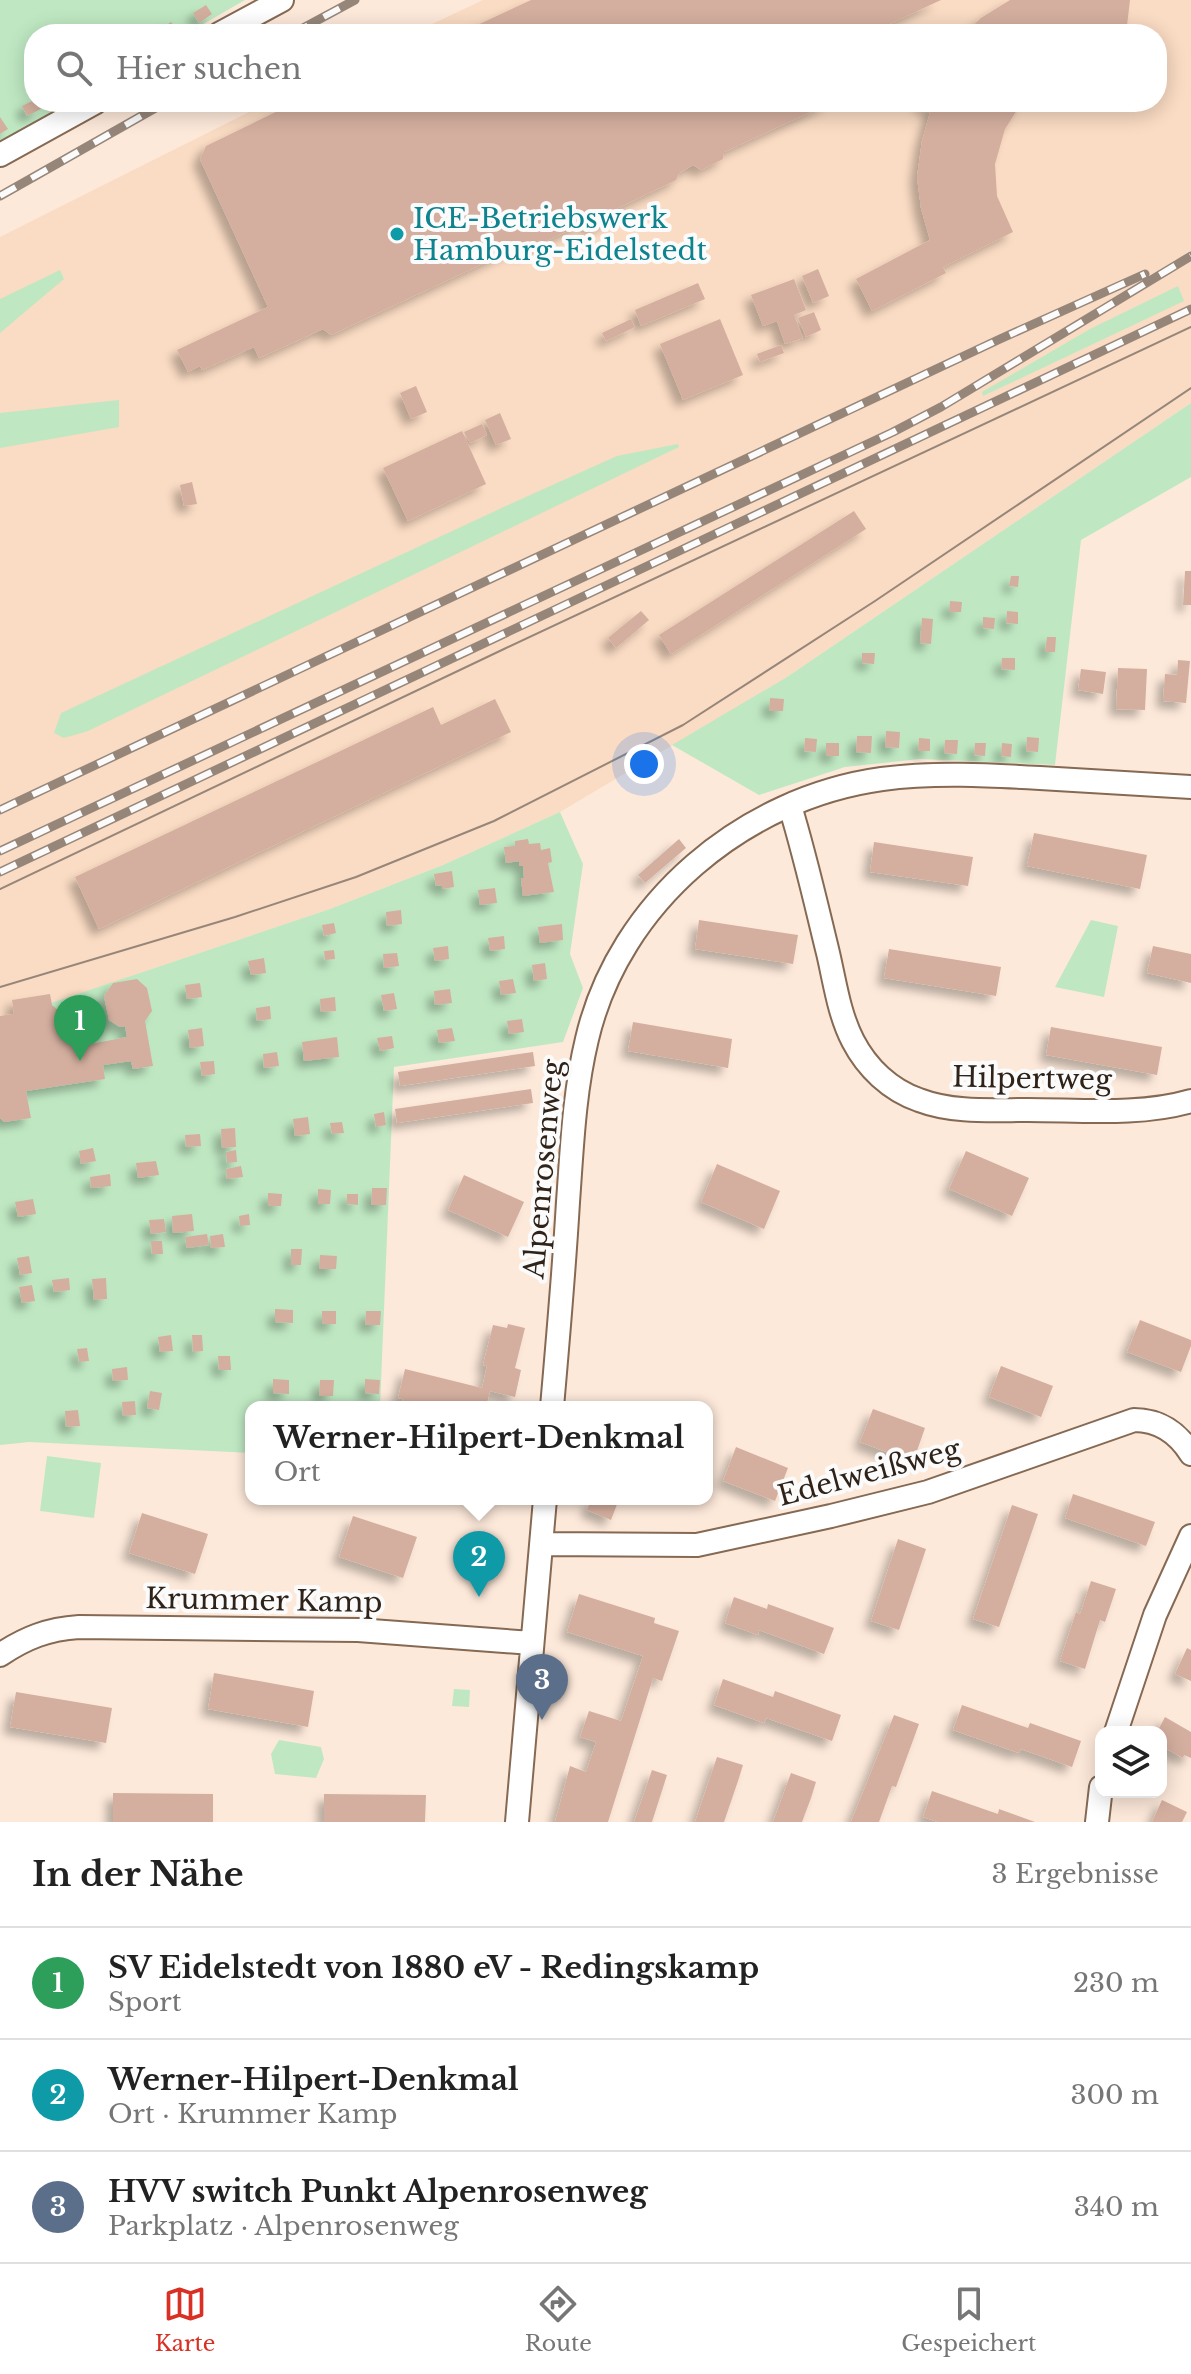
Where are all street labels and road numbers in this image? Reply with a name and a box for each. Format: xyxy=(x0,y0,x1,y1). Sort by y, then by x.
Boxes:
street label: Alpenrosenweg xyxy=(516,1057,571,1281)
street label: Hilpertweg xyxy=(952,1060,1113,1097)
street label: Edelweißweg xyxy=(774,1431,966,1514)
street label: Krummer Kamp xyxy=(145,1581,383,1620)

